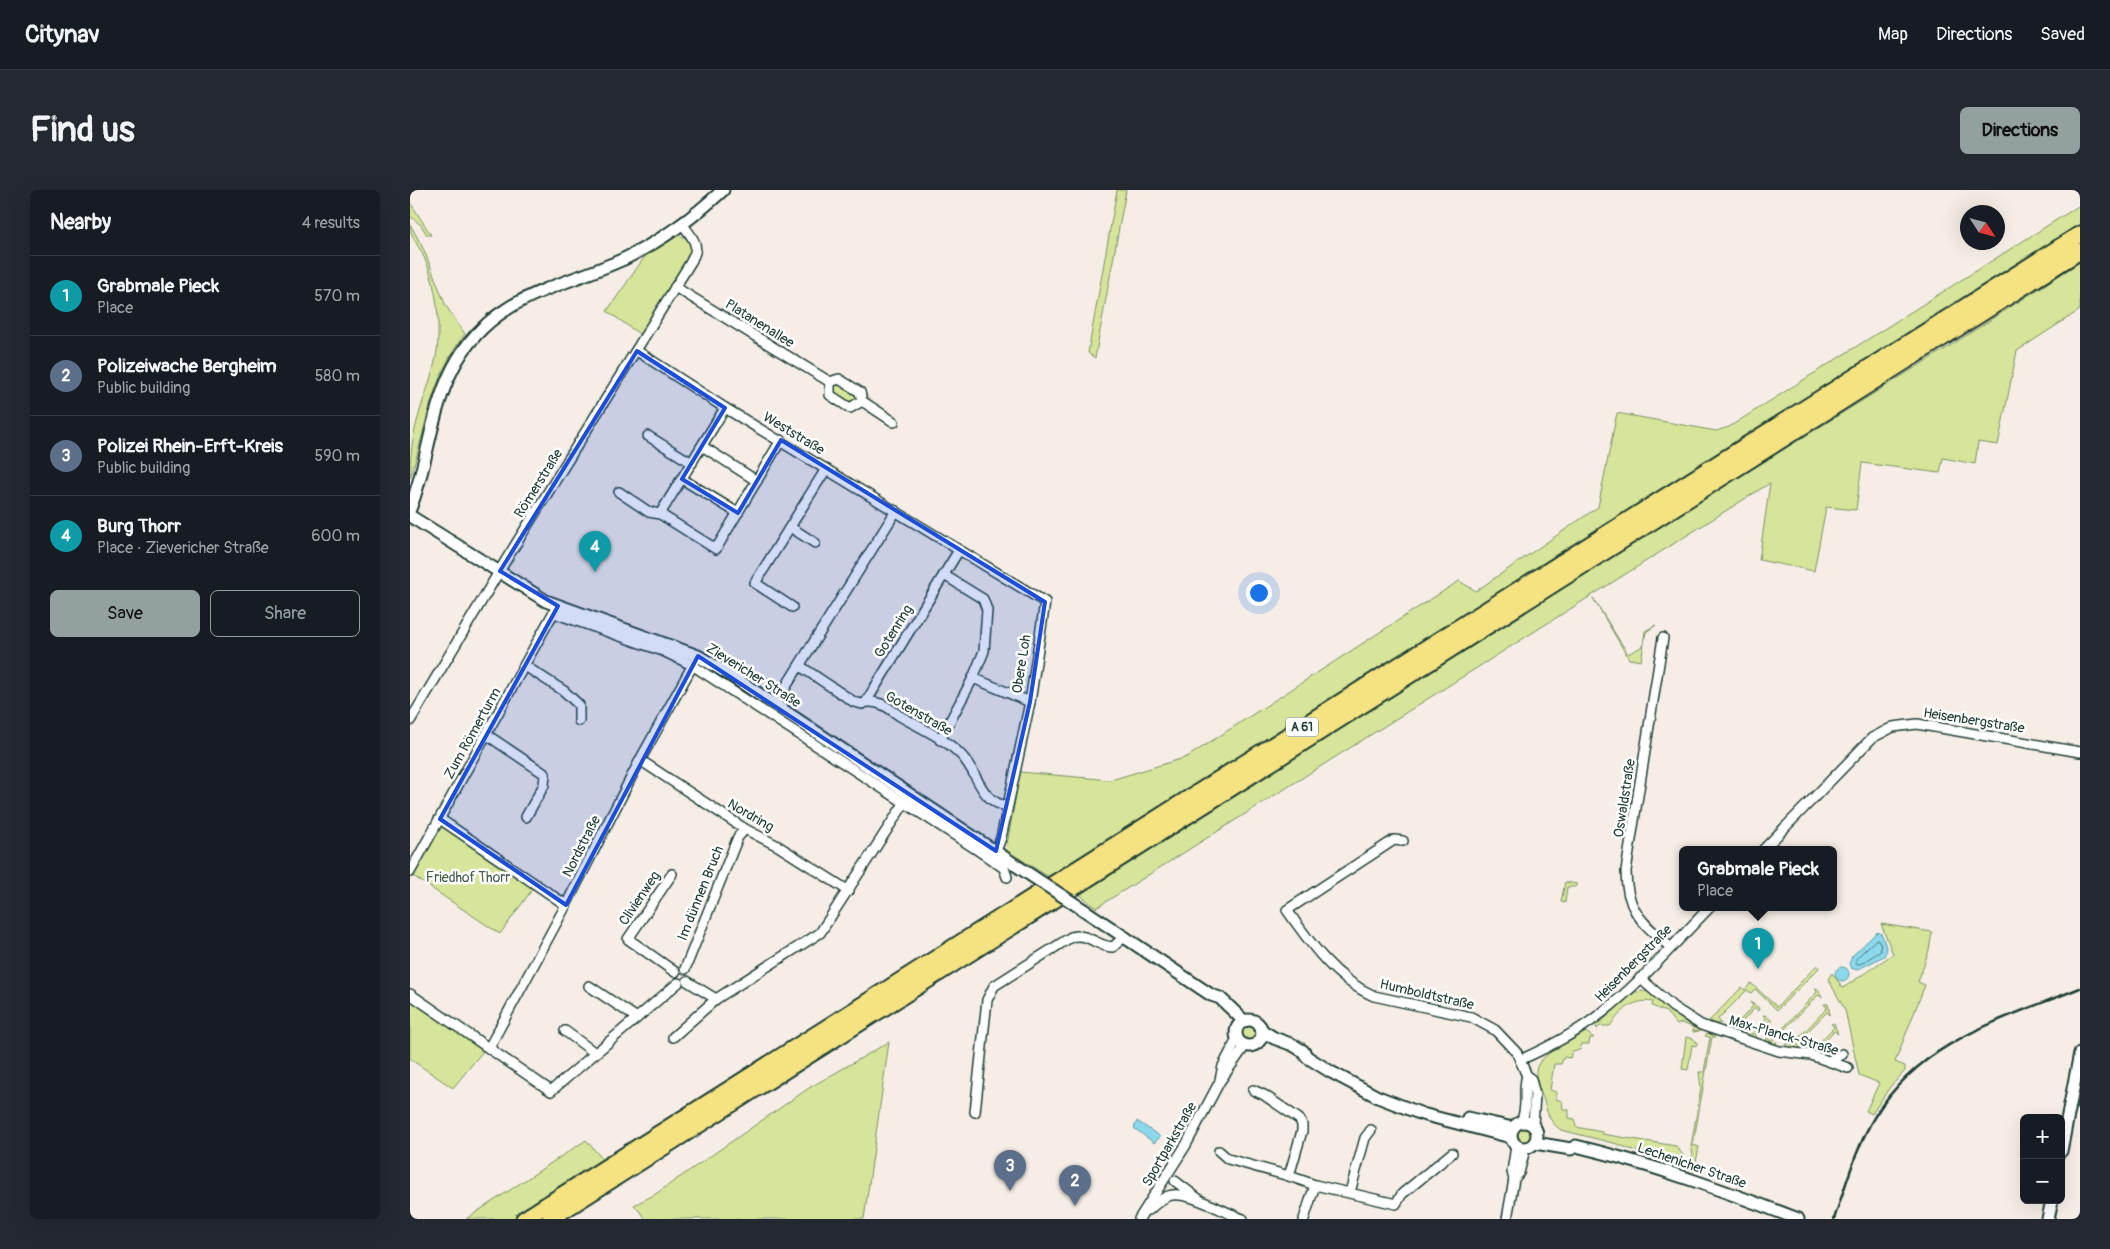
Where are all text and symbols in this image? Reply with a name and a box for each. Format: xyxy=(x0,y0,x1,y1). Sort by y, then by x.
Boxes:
text: Citynav xyxy=(25,20,100,49)
text: Map xyxy=(1878,23,1908,46)
text: Directions xyxy=(1936,23,2012,46)
text: Saved xyxy=(2040,23,2085,46)
button: Directions xyxy=(1960,107,2080,154)
text: Find us xyxy=(30,108,135,152)
north arrow xyxy=(1960,205,2005,250)
text: Nearby xyxy=(50,209,111,236)
text: 4 results xyxy=(302,213,360,233)
text: Grabmale Pieck xyxy=(97,274,219,298)
text: 1 xyxy=(63,286,69,306)
text: 570 m xyxy=(314,286,360,306)
street label: Platanenallee xyxy=(722,295,798,351)
text: Place xyxy=(97,298,133,318)
text: Polizeiwache Bergheim xyxy=(97,354,277,378)
text: 2 xyxy=(62,366,70,386)
text: 580 m xyxy=(315,366,360,386)
text: Public building xyxy=(97,378,190,398)
street label: Weststraße xyxy=(760,408,828,458)
text: Polizei Rhein-Erft-Kreis xyxy=(97,434,283,458)
text: 3 xyxy=(62,446,70,466)
text: 590 m xyxy=(314,446,360,466)
street label: Römerstraße xyxy=(511,446,566,521)
text: Public building xyxy=(97,458,190,478)
text: Burg Thorr xyxy=(97,514,181,538)
text: 4 xyxy=(61,526,71,546)
text: 600 m xyxy=(311,526,360,546)
pin: 4 xyxy=(579,531,611,572)
text: Place · Zievericher Straße xyxy=(97,538,269,558)
your location xyxy=(1246,580,1272,606)
button: Save xyxy=(50,590,200,637)
button: Share xyxy=(210,590,360,637)
street label: Gotenring xyxy=(871,602,916,661)
street label: Obere Loh xyxy=(1008,633,1035,695)
street label: Zievericher Straße xyxy=(703,640,804,711)
street label: Zum Römerturm xyxy=(440,685,505,782)
street label: Gotenstraße xyxy=(882,687,955,740)
street label: Heisenbergstraße xyxy=(1922,704,2026,737)
road number: A 61 xyxy=(1286,718,1318,736)
street label: Oswaldstraße xyxy=(1610,758,1639,839)
street label: Nordring xyxy=(724,795,777,836)
street label: Nordstraße xyxy=(559,813,604,880)
street label: Im dünnen Bruch xyxy=(674,843,727,943)
popup xyxy=(1679,846,1837,911)
text: Grabmale Pieck xyxy=(1697,857,1819,881)
street label: Clivienweg xyxy=(615,868,664,929)
park label: Friedhof Thorr xyxy=(426,869,510,886)
text: Place xyxy=(1697,881,1733,901)
street label: Heisenbergstraße xyxy=(1591,921,1676,1006)
pin: 1 xyxy=(1742,928,1774,969)
street label: Humboldtstraße xyxy=(1378,975,1476,1014)
street label: Max-Planck-Straße xyxy=(1727,1012,1841,1059)
street label: Sportparkstraße xyxy=(1138,1099,1201,1190)
map controls xyxy=(2020,1114,2065,1204)
button: + xyxy=(2020,1114,2065,1159)
street label: Lechenicher Straße xyxy=(1635,1139,1749,1192)
pin: 3 xyxy=(994,1150,1026,1191)
button: − xyxy=(2020,1159,2065,1204)
pin: 2 xyxy=(1059,1165,1091,1206)

